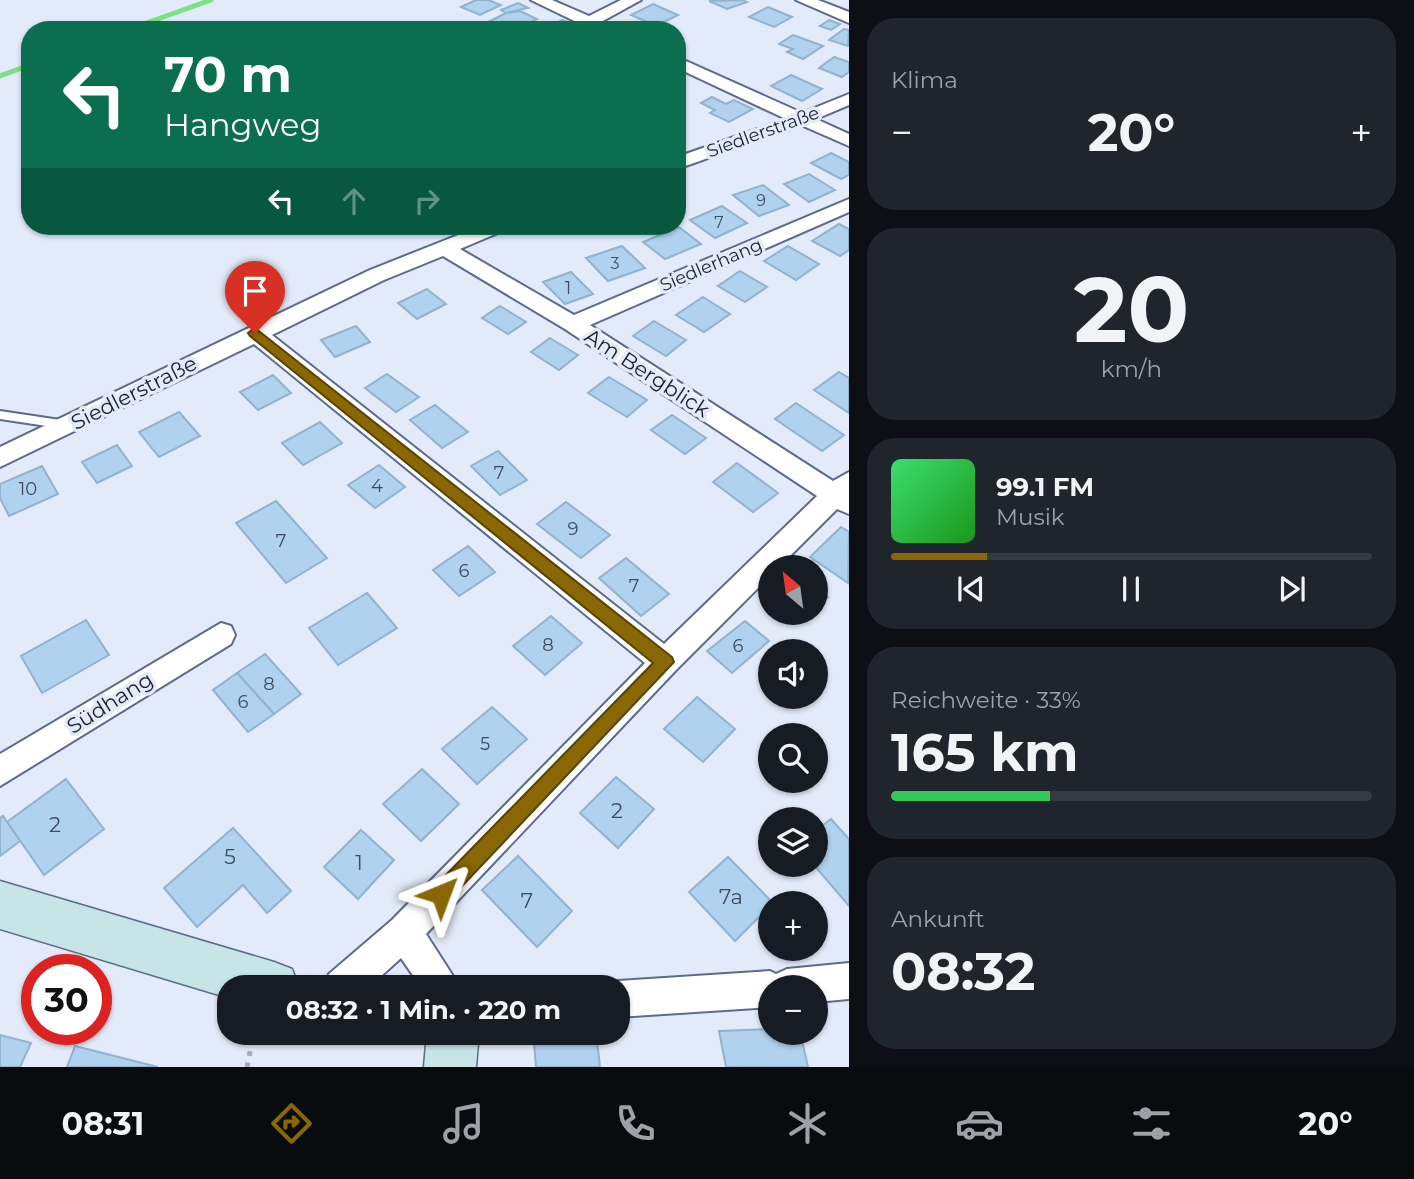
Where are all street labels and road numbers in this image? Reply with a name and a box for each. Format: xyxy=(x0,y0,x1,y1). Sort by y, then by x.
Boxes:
street label: Siedlerstraße xyxy=(704,101,822,163)
street label: Siedlerhang xyxy=(656,234,766,296)
street label: Am Bergblick xyxy=(580,323,715,422)
street label: Siedlerstraße xyxy=(67,350,201,435)
street label: Südhang xyxy=(62,666,157,739)

